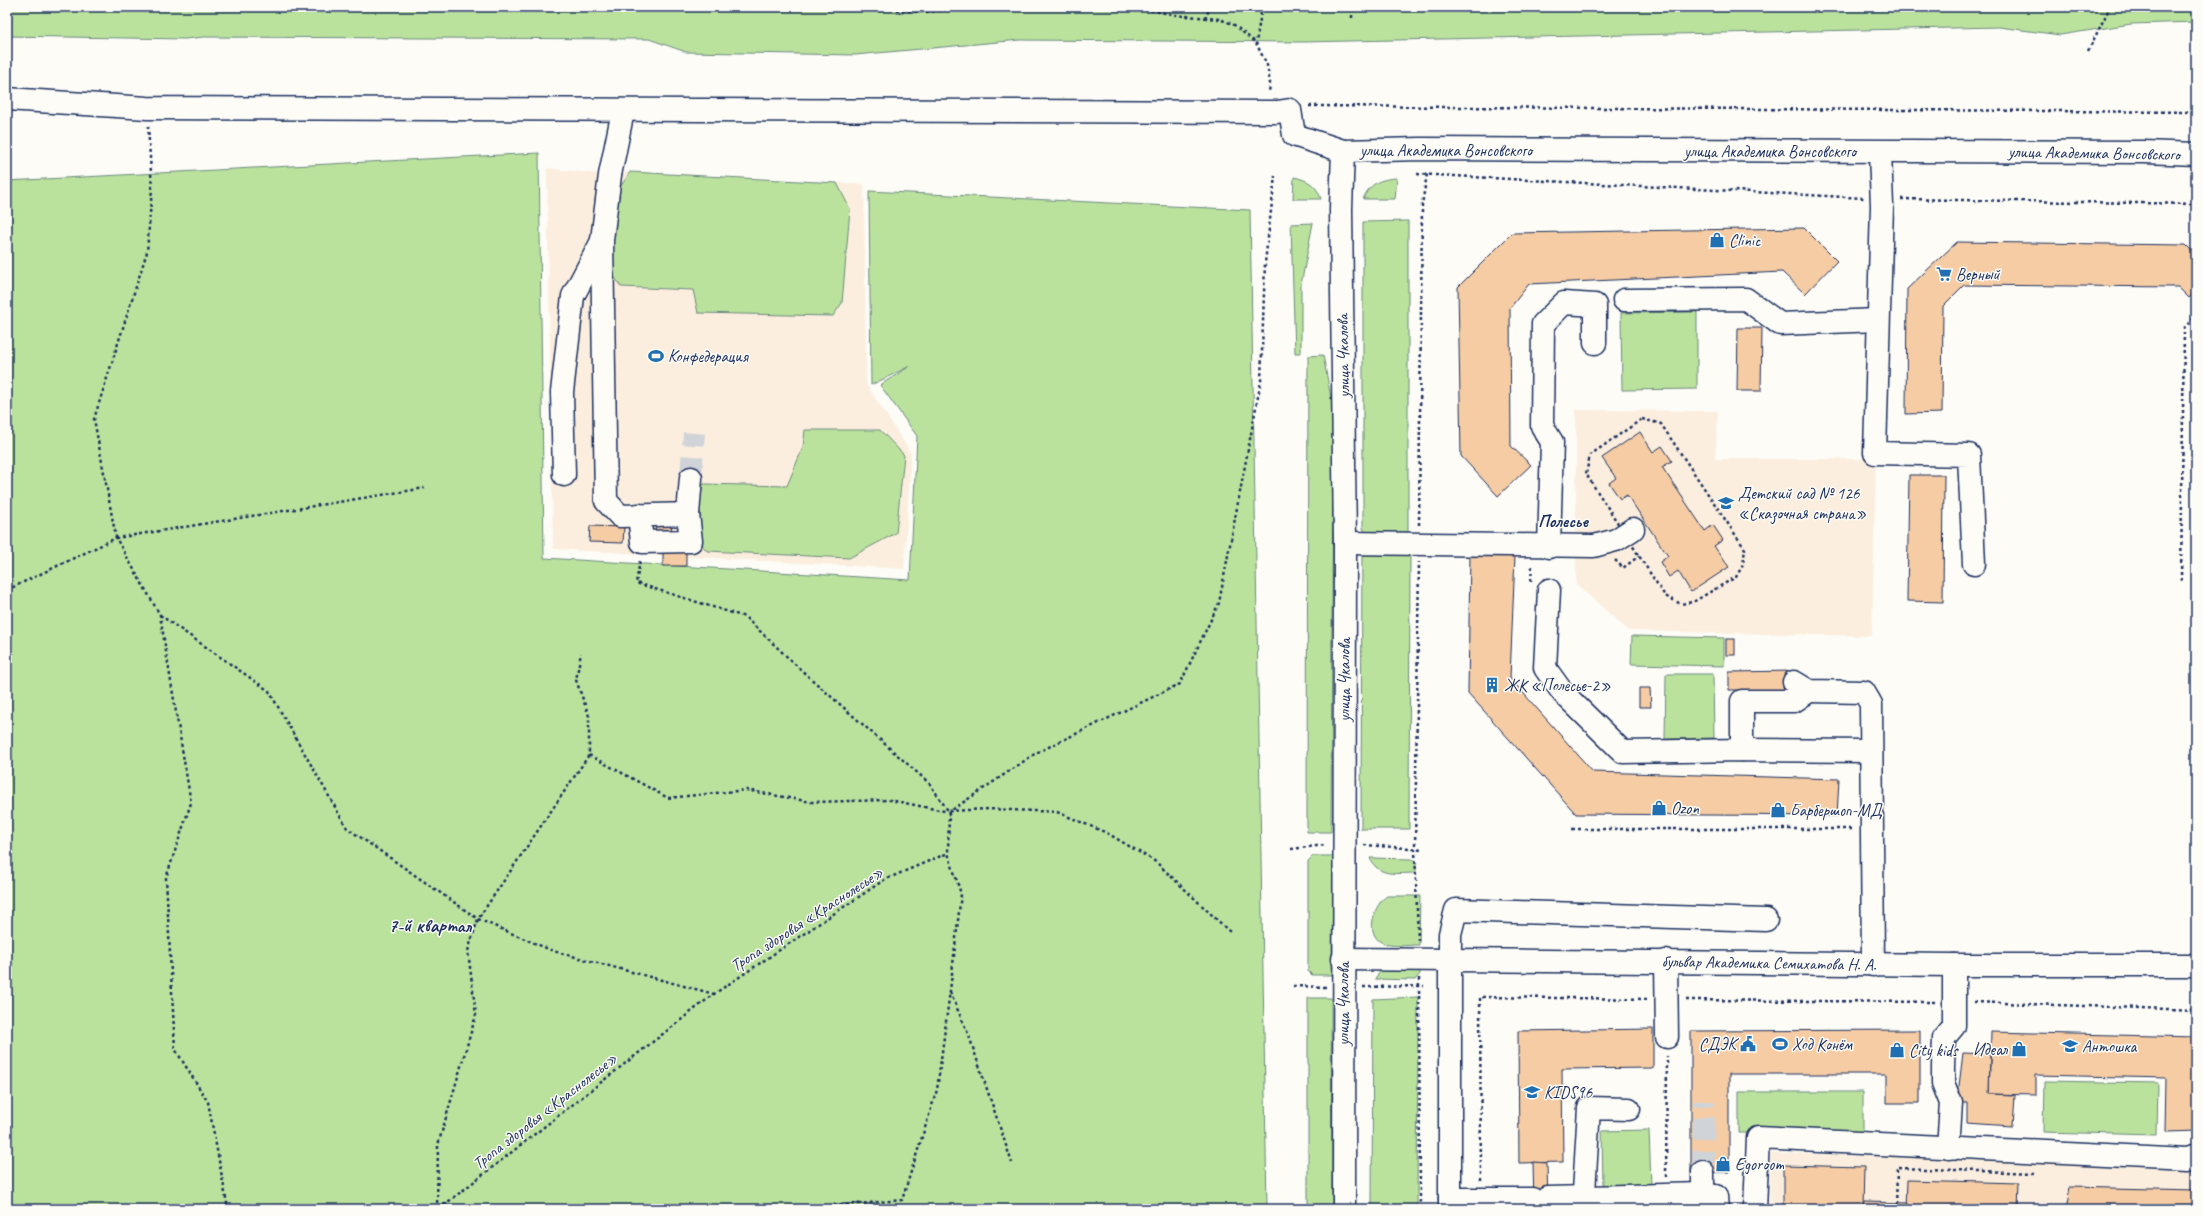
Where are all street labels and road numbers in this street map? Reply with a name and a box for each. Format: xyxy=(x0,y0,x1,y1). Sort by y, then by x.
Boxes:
street label: улица Академика Вонсовского xyxy=(1359,140,1534,161)
street label: улица Академика Вонсовского xyxy=(1683,141,1858,162)
street label: улица Академика Вонсовского xyxy=(2007,141,2182,165)
street label: улица Чкалова xyxy=(1332,312,1354,399)
street label: улица Чкалова xyxy=(1334,636,1355,723)
street label: Тропа здоровья «Краснолесье» xyxy=(727,862,887,976)
street label: бульвар Академика Семихатова Н. А. xyxy=(1662,951,1877,975)
street label: улица Чкалова xyxy=(1333,960,1354,1047)
street label: Тропа здоровья «Краснолесье» xyxy=(468,1048,622,1174)

